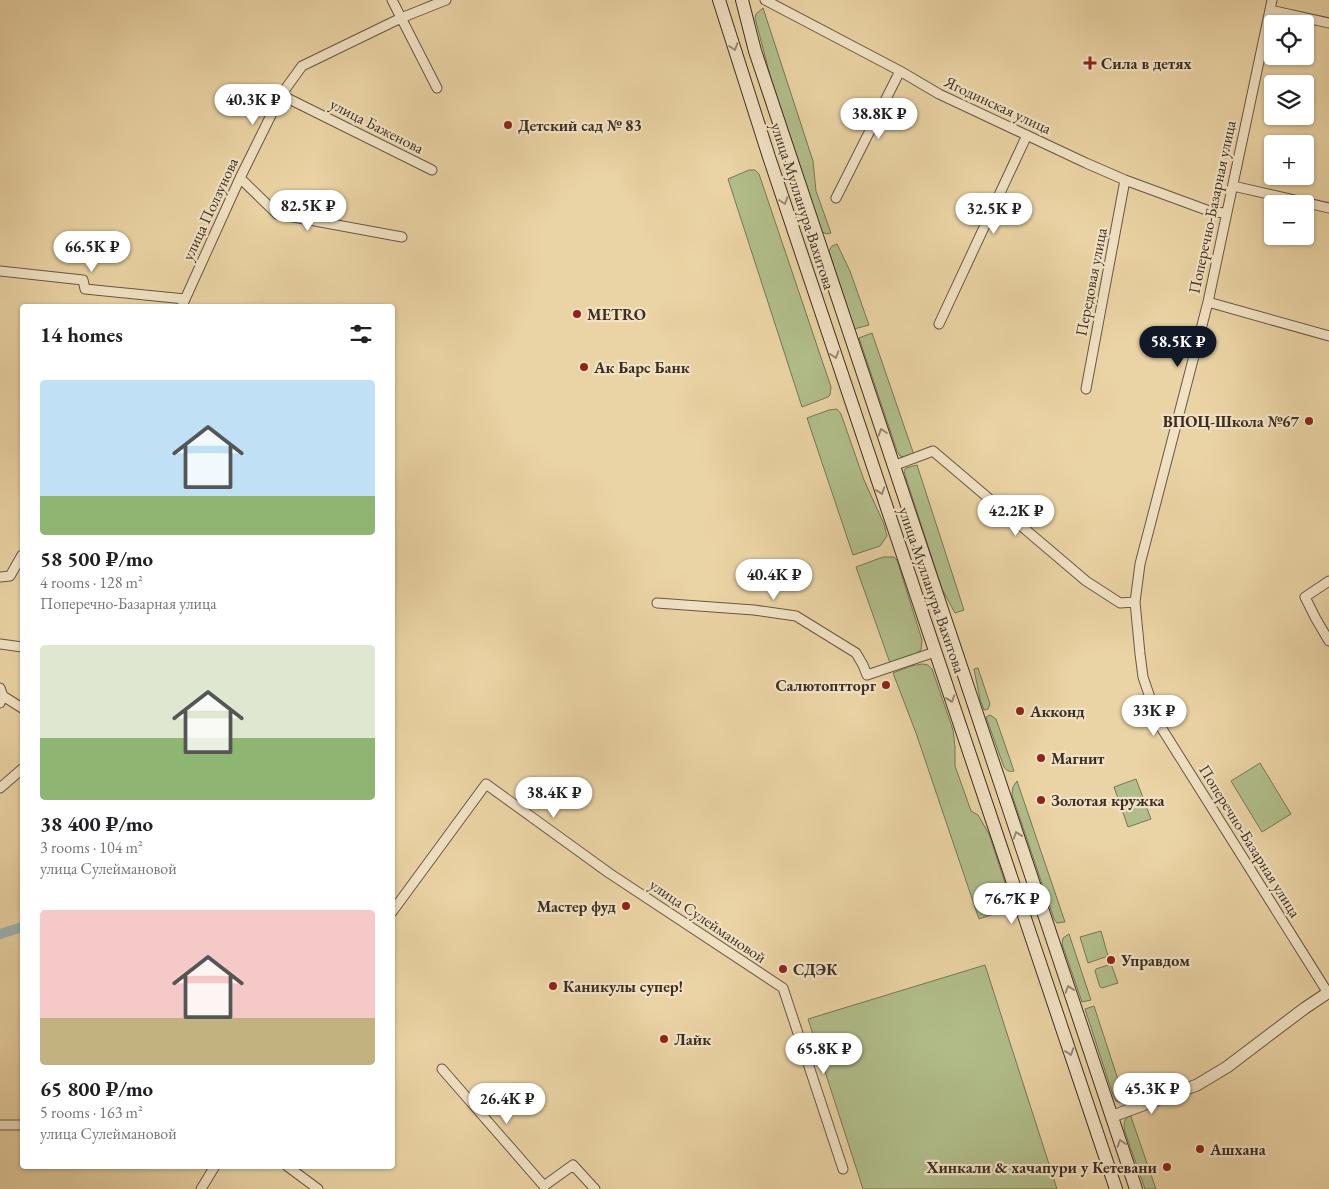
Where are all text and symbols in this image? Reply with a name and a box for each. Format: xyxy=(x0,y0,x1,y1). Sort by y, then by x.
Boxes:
map controls xyxy=(1264,15,1314,245)
button: locate xyxy=(1264,15,1314,65)
one-way arrow xyxy=(728,42,738,50)
place label: Сила в детях xyxy=(1101,53,1192,74)
marker: Сила в детях xyxy=(1083,56,1097,70)
street label: Ягодинская улица xyxy=(940,71,1055,139)
button: layers xyxy=(1264,75,1314,125)
pin: 40.3K ₽ xyxy=(207,84,299,126)
text: 40.3K ₽ xyxy=(225,89,281,110)
street label: улица Баженова xyxy=(326,93,428,159)
pin: 38.8K ₽ xyxy=(833,98,925,140)
text: 38.8K ₽ xyxy=(851,103,907,124)
place label: Детский сад № 83 xyxy=(518,115,642,136)
street label: Поперечно-Базарная улица xyxy=(1183,118,1241,296)
marker: Детский сад № 83 xyxy=(502,119,514,131)
street label: улица Мулланура Вахитова xyxy=(766,120,840,293)
button: + xyxy=(1264,135,1314,185)
street label: улица Ползунова xyxy=(177,154,243,264)
pin: 82.5K ₽ xyxy=(262,190,354,232)
pin: 32.5K ₽ xyxy=(948,192,1040,235)
text: 82.5K ₽ xyxy=(280,195,336,216)
button: − xyxy=(1264,195,1314,245)
one-way arrow xyxy=(778,196,788,205)
text: 32.5K ₽ xyxy=(966,198,1022,219)
street label: Передовая улица xyxy=(1070,225,1112,338)
pin: 66.5K ₽ xyxy=(46,230,138,273)
text: 66.5K ₽ xyxy=(64,236,120,257)
place label: METRO xyxy=(587,304,646,325)
marker: METRO xyxy=(571,308,583,320)
icon: filters xyxy=(347,320,375,348)
text: 14 homes xyxy=(40,321,123,348)
pin: 58.5K ₽ xyxy=(1132,326,1224,368)
text: 58.5K ₽ xyxy=(1150,331,1206,352)
one-way arrow xyxy=(830,350,840,359)
place label: Ак Барс Банк xyxy=(593,357,690,378)
marker: Ак Барс Банк xyxy=(578,361,590,373)
place label: ВПОЦ-Школа №67 xyxy=(1163,411,1300,432)
icon: home xyxy=(163,412,253,502)
marker: ВПОЦ-Школа №67 xyxy=(1303,415,1315,427)
one-way arrow xyxy=(878,428,888,436)
one-way arrow xyxy=(875,486,885,495)
pin: 42.2K ₽ xyxy=(970,494,1062,537)
text: 42.2K ₽ xyxy=(988,500,1044,521)
street label: улица Мулланура Вахитова xyxy=(894,504,971,676)
text: 58 500 ₽/mo xyxy=(40,545,153,572)
pin: 40.4K ₽ xyxy=(728,558,820,601)
text: 40.4K ₽ xyxy=(746,564,802,585)
text: 4 rooms · 128 m² xyxy=(40,572,143,593)
text: Поперечно-Базарная улица xyxy=(40,593,217,614)
place label: Салютоптторг xyxy=(775,675,877,696)
icon: home xyxy=(163,677,253,767)
marker: Салютоптторг xyxy=(880,679,892,691)
one-way arrow xyxy=(945,694,955,702)
pin: 33K ₽ xyxy=(1119,694,1189,737)
text: 33K ₽ xyxy=(1133,700,1175,721)
place label: Акконд xyxy=(1029,701,1085,722)
marker: Акконд xyxy=(1014,705,1026,717)
place label: Магнит xyxy=(1051,748,1105,769)
marker: Магнит xyxy=(1035,752,1047,764)
street label: Поперечно-Базарная улица xyxy=(1194,761,1306,922)
pin: 38.4K ₽ xyxy=(508,776,600,819)
text: 38.4K ₽ xyxy=(526,782,582,803)
place label: Золотая кружка xyxy=(1051,790,1166,811)
marker: Золотая кружка xyxy=(1035,794,1047,806)
text: 38 400 ₽/mo xyxy=(40,810,153,837)
one-way arrow xyxy=(1013,831,1023,839)
text: 3 rooms · 104 m² xyxy=(40,837,143,858)
text: улица Сулеймановой xyxy=(40,858,177,879)
street label: улица Сулеймановой xyxy=(645,874,771,968)
pin: 76.7K ₽ xyxy=(966,882,1058,925)
text: 76.7K ₽ xyxy=(984,888,1040,909)
place label: Мастер фуд xyxy=(537,896,617,917)
marker: Мастер фуд xyxy=(620,900,632,912)
icon: home xyxy=(163,942,253,1032)
place label: Управдом xyxy=(1120,950,1190,971)
marker: Управдом xyxy=(1105,954,1117,966)
place label: СДЭК xyxy=(793,959,838,980)
marker: СДЭК xyxy=(777,963,789,975)
place label: Каникулы супер! xyxy=(563,976,683,997)
marker: Каникулы супер! xyxy=(547,980,559,992)
one-way arrow xyxy=(1065,985,1075,993)
place label: Лайк xyxy=(674,1029,711,1050)
pin: 65.8K ₽ xyxy=(778,1032,870,1075)
marker: Лайк xyxy=(658,1033,670,1045)
text: 65.8K ₽ xyxy=(796,1038,852,1059)
one-way arrow xyxy=(1064,1047,1074,1055)
pin: 45.3K ₽ xyxy=(1106,1072,1198,1115)
text: 65 800 ₽/mo xyxy=(40,1075,153,1102)
text: 45.3K ₽ xyxy=(1124,1078,1180,1099)
pin: 26.4K ₽ xyxy=(461,1082,553,1125)
text: 26.4K ₽ xyxy=(479,1088,535,1109)
text: 5 rooms · 163 m² xyxy=(40,1102,143,1123)
text: улица Сулеймановой xyxy=(40,1123,177,1144)
one-way arrow xyxy=(1117,1139,1127,1147)
place label: Ашхана xyxy=(1209,1139,1267,1160)
marker: Ашхана xyxy=(1194,1143,1206,1155)
place label: Хинкали & хачапури у Кетевани xyxy=(925,1157,1158,1178)
marker: Хинкали & хачапури у Кетевани xyxy=(1161,1161,1173,1173)

